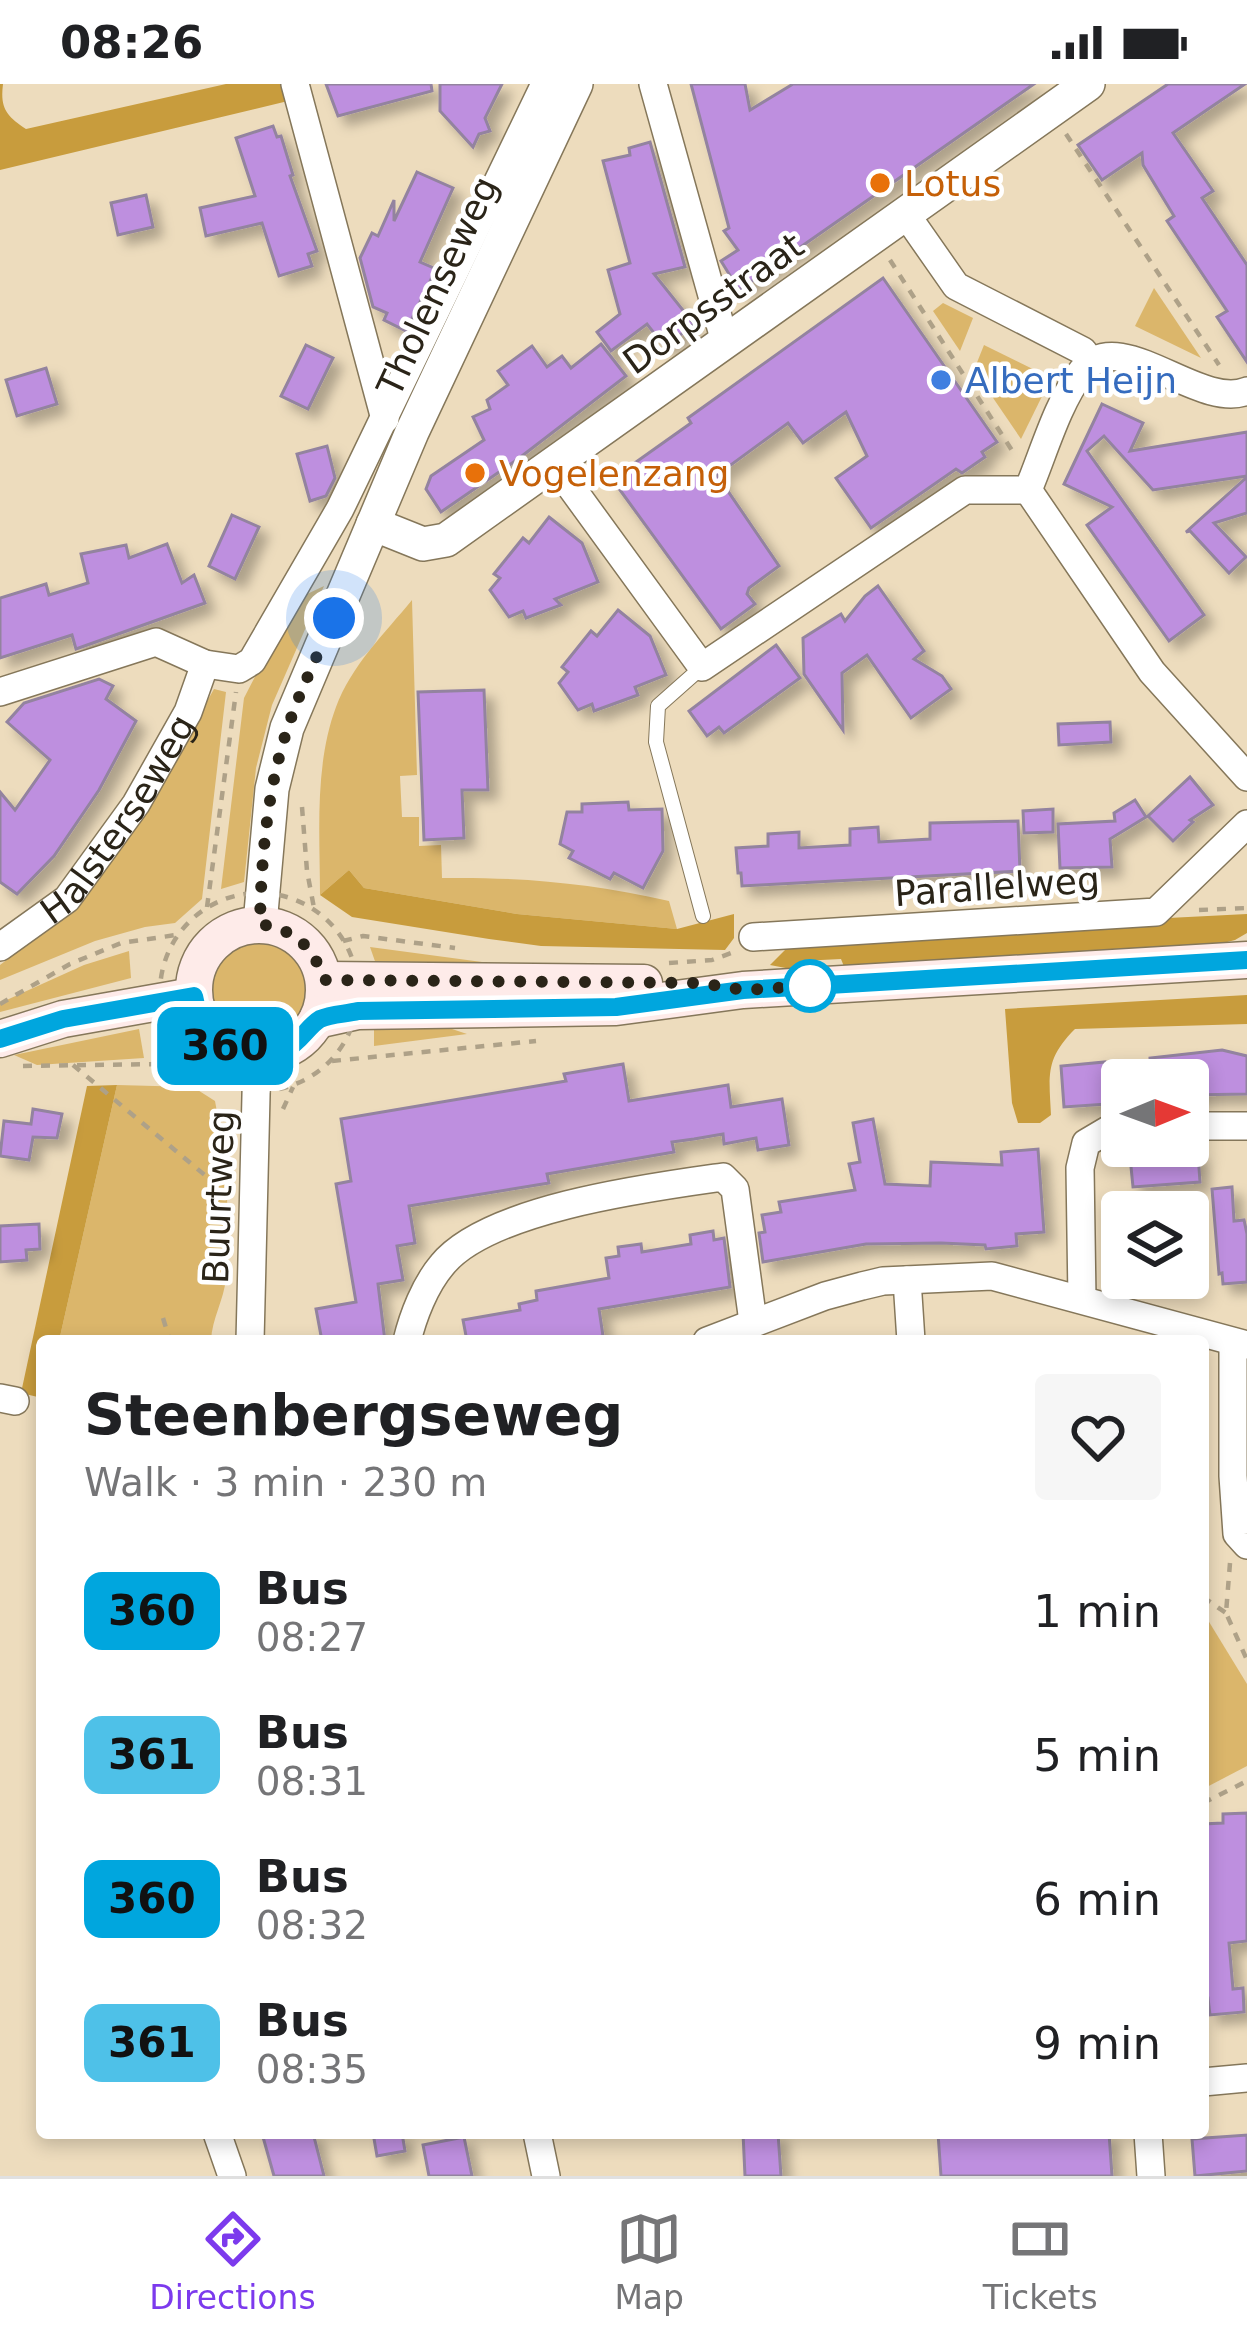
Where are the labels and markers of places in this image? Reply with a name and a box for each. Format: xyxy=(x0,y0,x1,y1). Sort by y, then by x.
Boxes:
place label: Lotus xyxy=(904,163,1001,204)
marker: Lotus xyxy=(867,170,893,196)
place label: Albert Heijn xyxy=(965,360,1177,401)
marker: Albert Heijn xyxy=(928,367,954,393)
place label: Vogelenzang xyxy=(499,453,729,494)
marker: Vogelenzang xyxy=(462,460,488,486)
unlabelled marker xyxy=(785,961,835,1011)

